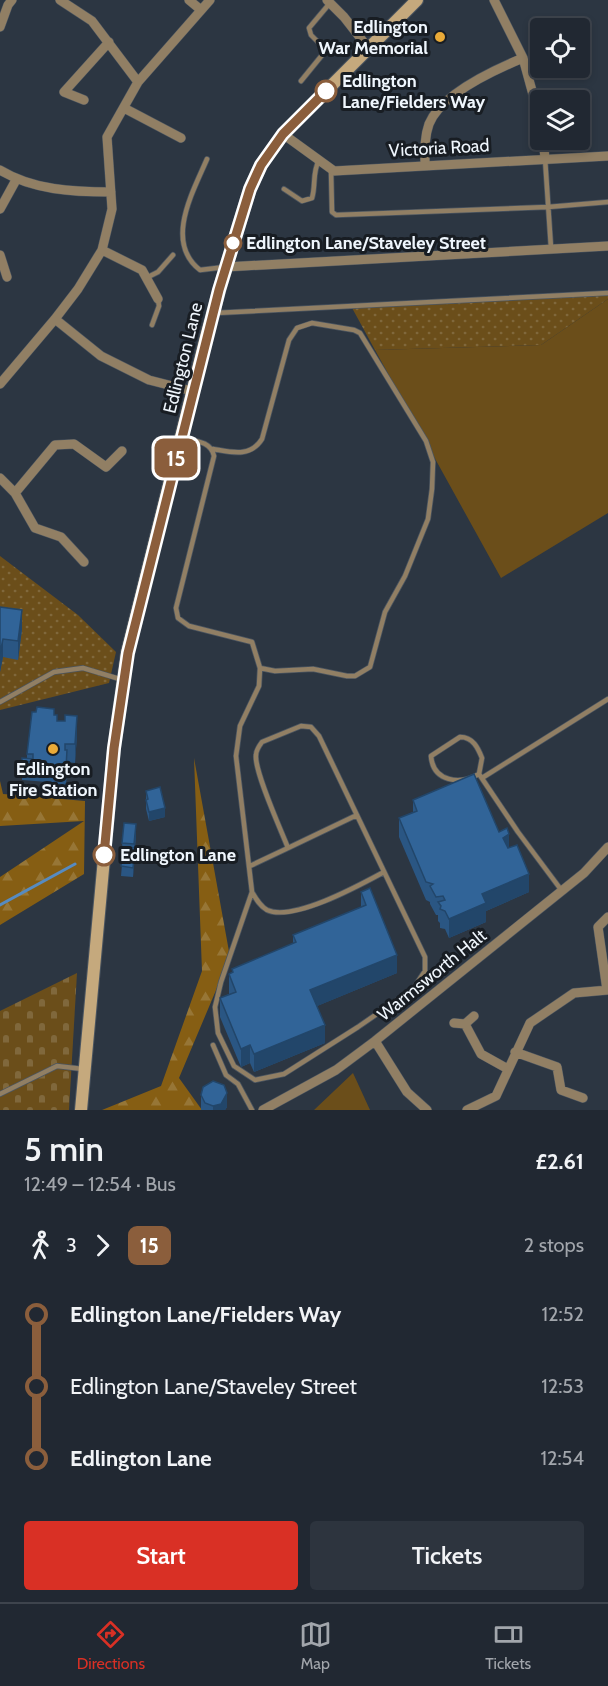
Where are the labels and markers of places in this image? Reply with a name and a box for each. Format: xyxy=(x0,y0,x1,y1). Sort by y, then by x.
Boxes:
place label: Edlington War Memorial xyxy=(318,16,428,59)
marker: Edlington War Memorial xyxy=(433,30,447,44)
place label: Edlington Lane/Fielders Way xyxy=(342,70,486,113)
marker: Edlington Lane/Fielders Way xyxy=(315,80,337,102)
place label: Edlington Lane/Staveley Street xyxy=(246,232,486,254)
marker: Edlington Lane/Staveley Street xyxy=(224,234,242,252)
marker: Edlington Fire Station xyxy=(46,742,60,756)
place label: Edlington Fire Station xyxy=(9,758,97,801)
marker: Edlington Lane xyxy=(93,844,115,866)
place label: Edlington Lane xyxy=(120,844,236,866)

